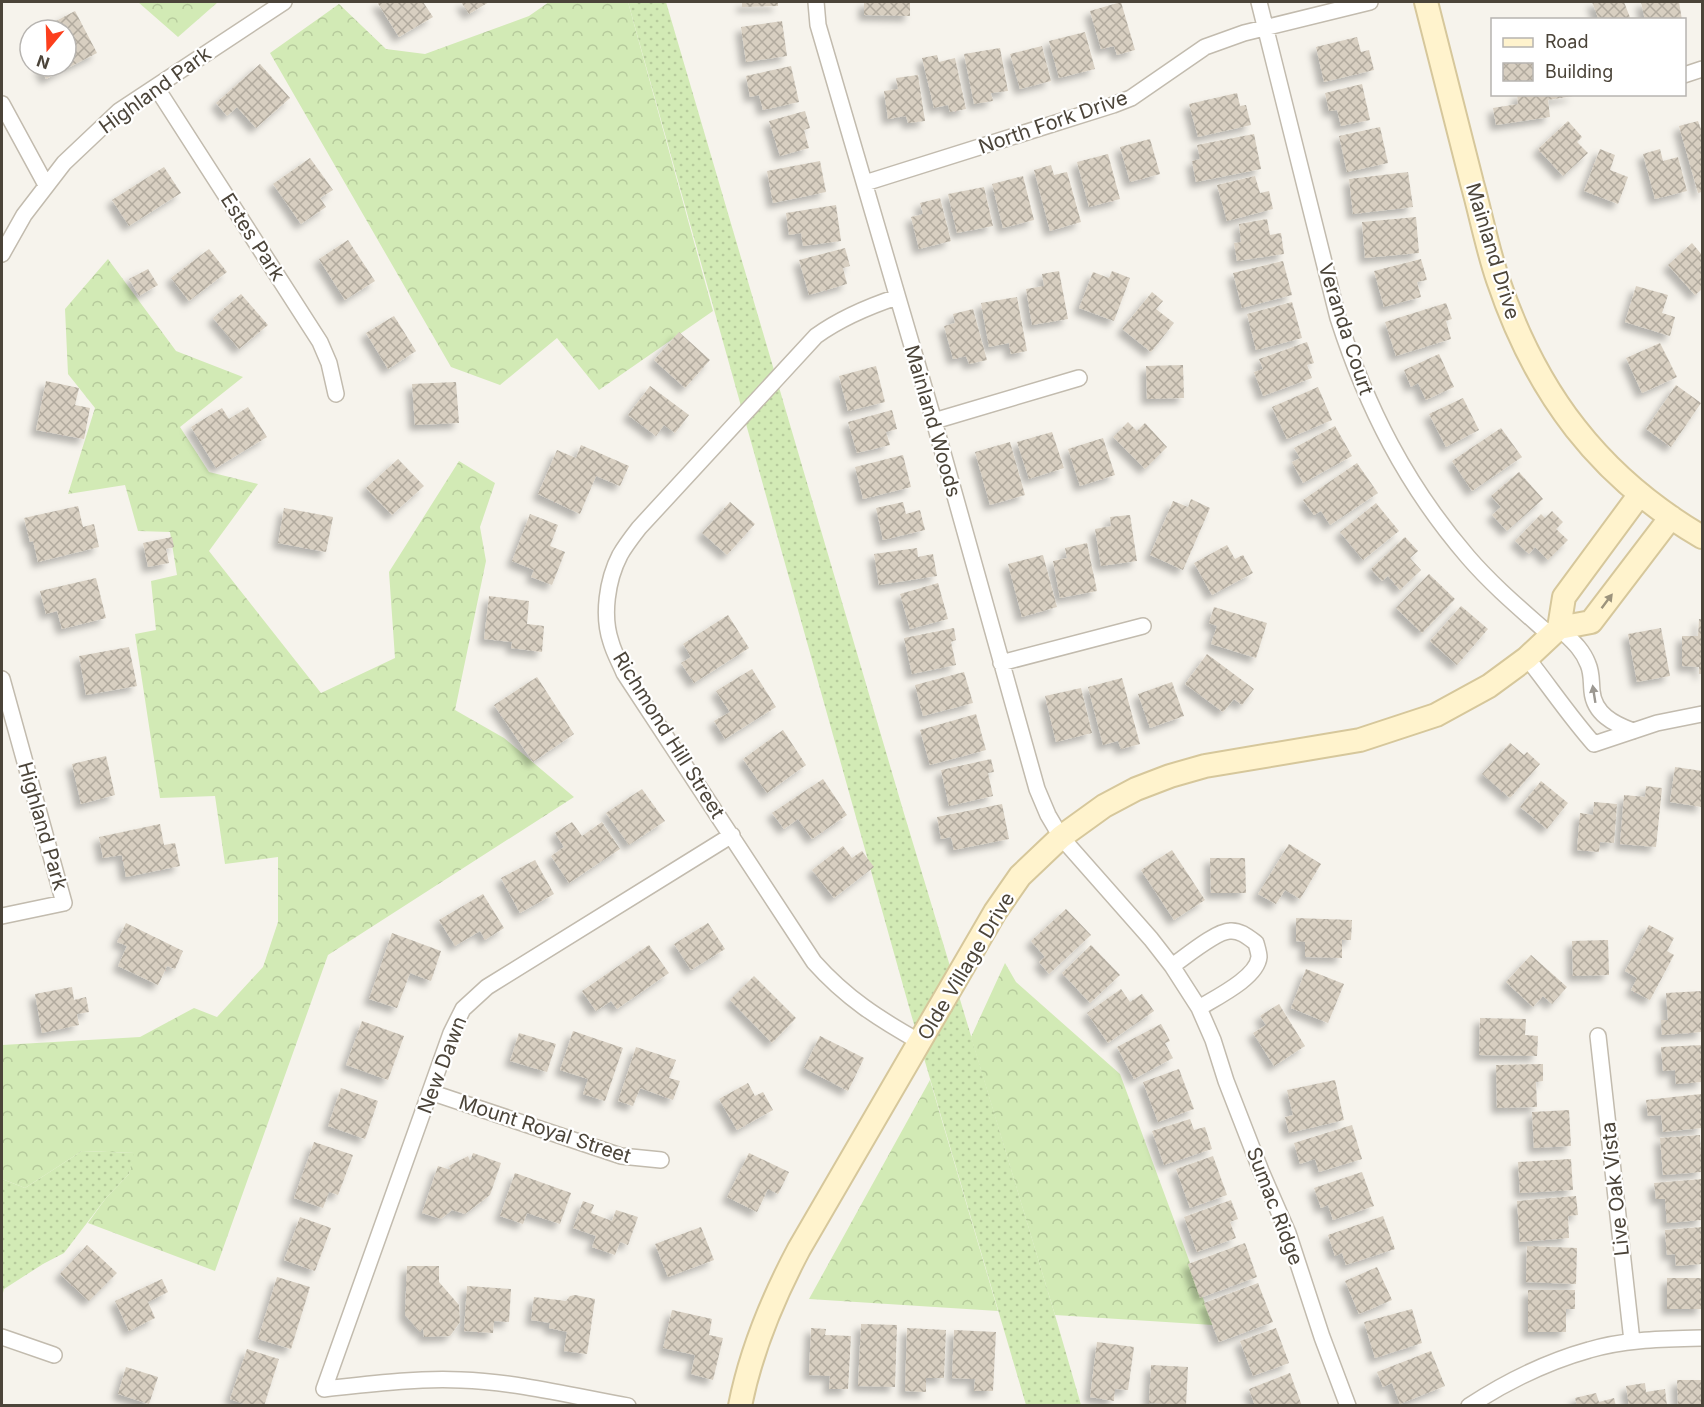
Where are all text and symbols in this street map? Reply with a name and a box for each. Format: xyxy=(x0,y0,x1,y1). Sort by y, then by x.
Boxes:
north arrow xyxy=(18,18,78,78)
legend xyxy=(1491,18,1686,96)
text: Road xyxy=(1545,31,1588,52)
street label: Highland Park xyxy=(94,41,216,139)
text: N xyxy=(34,51,52,74)
text: Building xyxy=(1545,61,1613,82)
street label: North Fork Drive xyxy=(975,85,1131,159)
street label: Mainland Drive xyxy=(1461,180,1525,322)
street label: Estes Park xyxy=(216,189,290,285)
street label: Veranda Court xyxy=(1313,260,1379,398)
street label: Mainland Woods xyxy=(900,342,966,500)
one-way arrow xyxy=(1600,593,1613,609)
street label: Richmond Hill Street xyxy=(608,647,730,823)
one-way arrow xyxy=(1589,684,1598,703)
street label: Highland Park xyxy=(13,759,73,893)
street label: Olde Village Drive xyxy=(912,888,1020,1044)
street label: New Dawn xyxy=(412,1013,472,1117)
street label: Mount Royal Street xyxy=(456,1090,634,1168)
street label: Live Oak Vista xyxy=(1596,1121,1634,1257)
street label: Sumac Ridge xyxy=(1242,1144,1308,1268)

